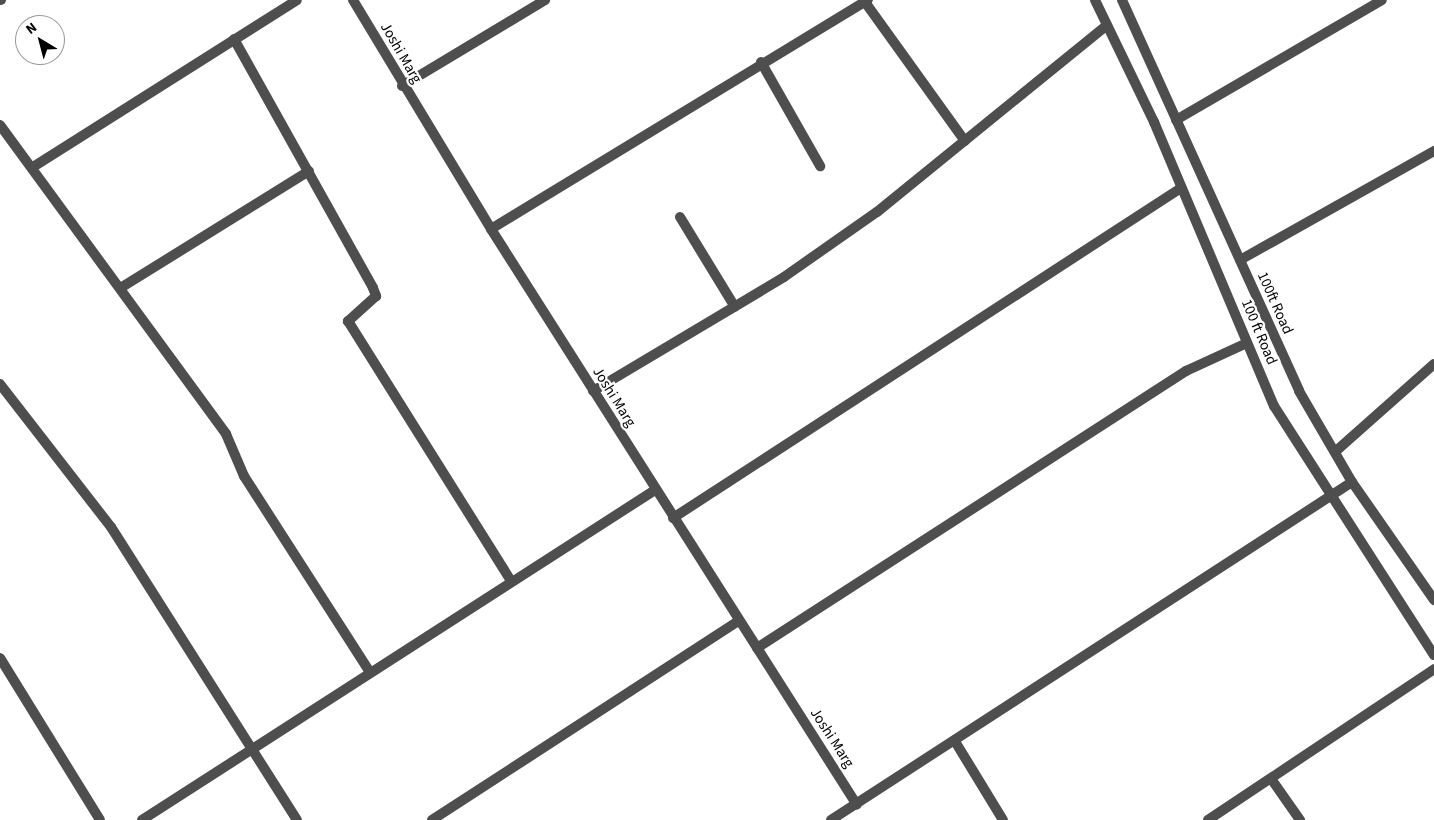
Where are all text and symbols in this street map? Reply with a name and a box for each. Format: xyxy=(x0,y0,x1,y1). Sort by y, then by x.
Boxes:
north arrow xyxy=(15,15,65,65)
text: N xyxy=(22,18,41,40)
street label: Joshi Marg xyxy=(376,19,426,87)
street label: 100ft Road xyxy=(1253,269,1297,337)
street label: 100 ft Road xyxy=(1237,297,1281,367)
street label: Joshi Marg xyxy=(588,364,640,430)
street label: Joshi Marg xyxy=(806,705,858,771)

